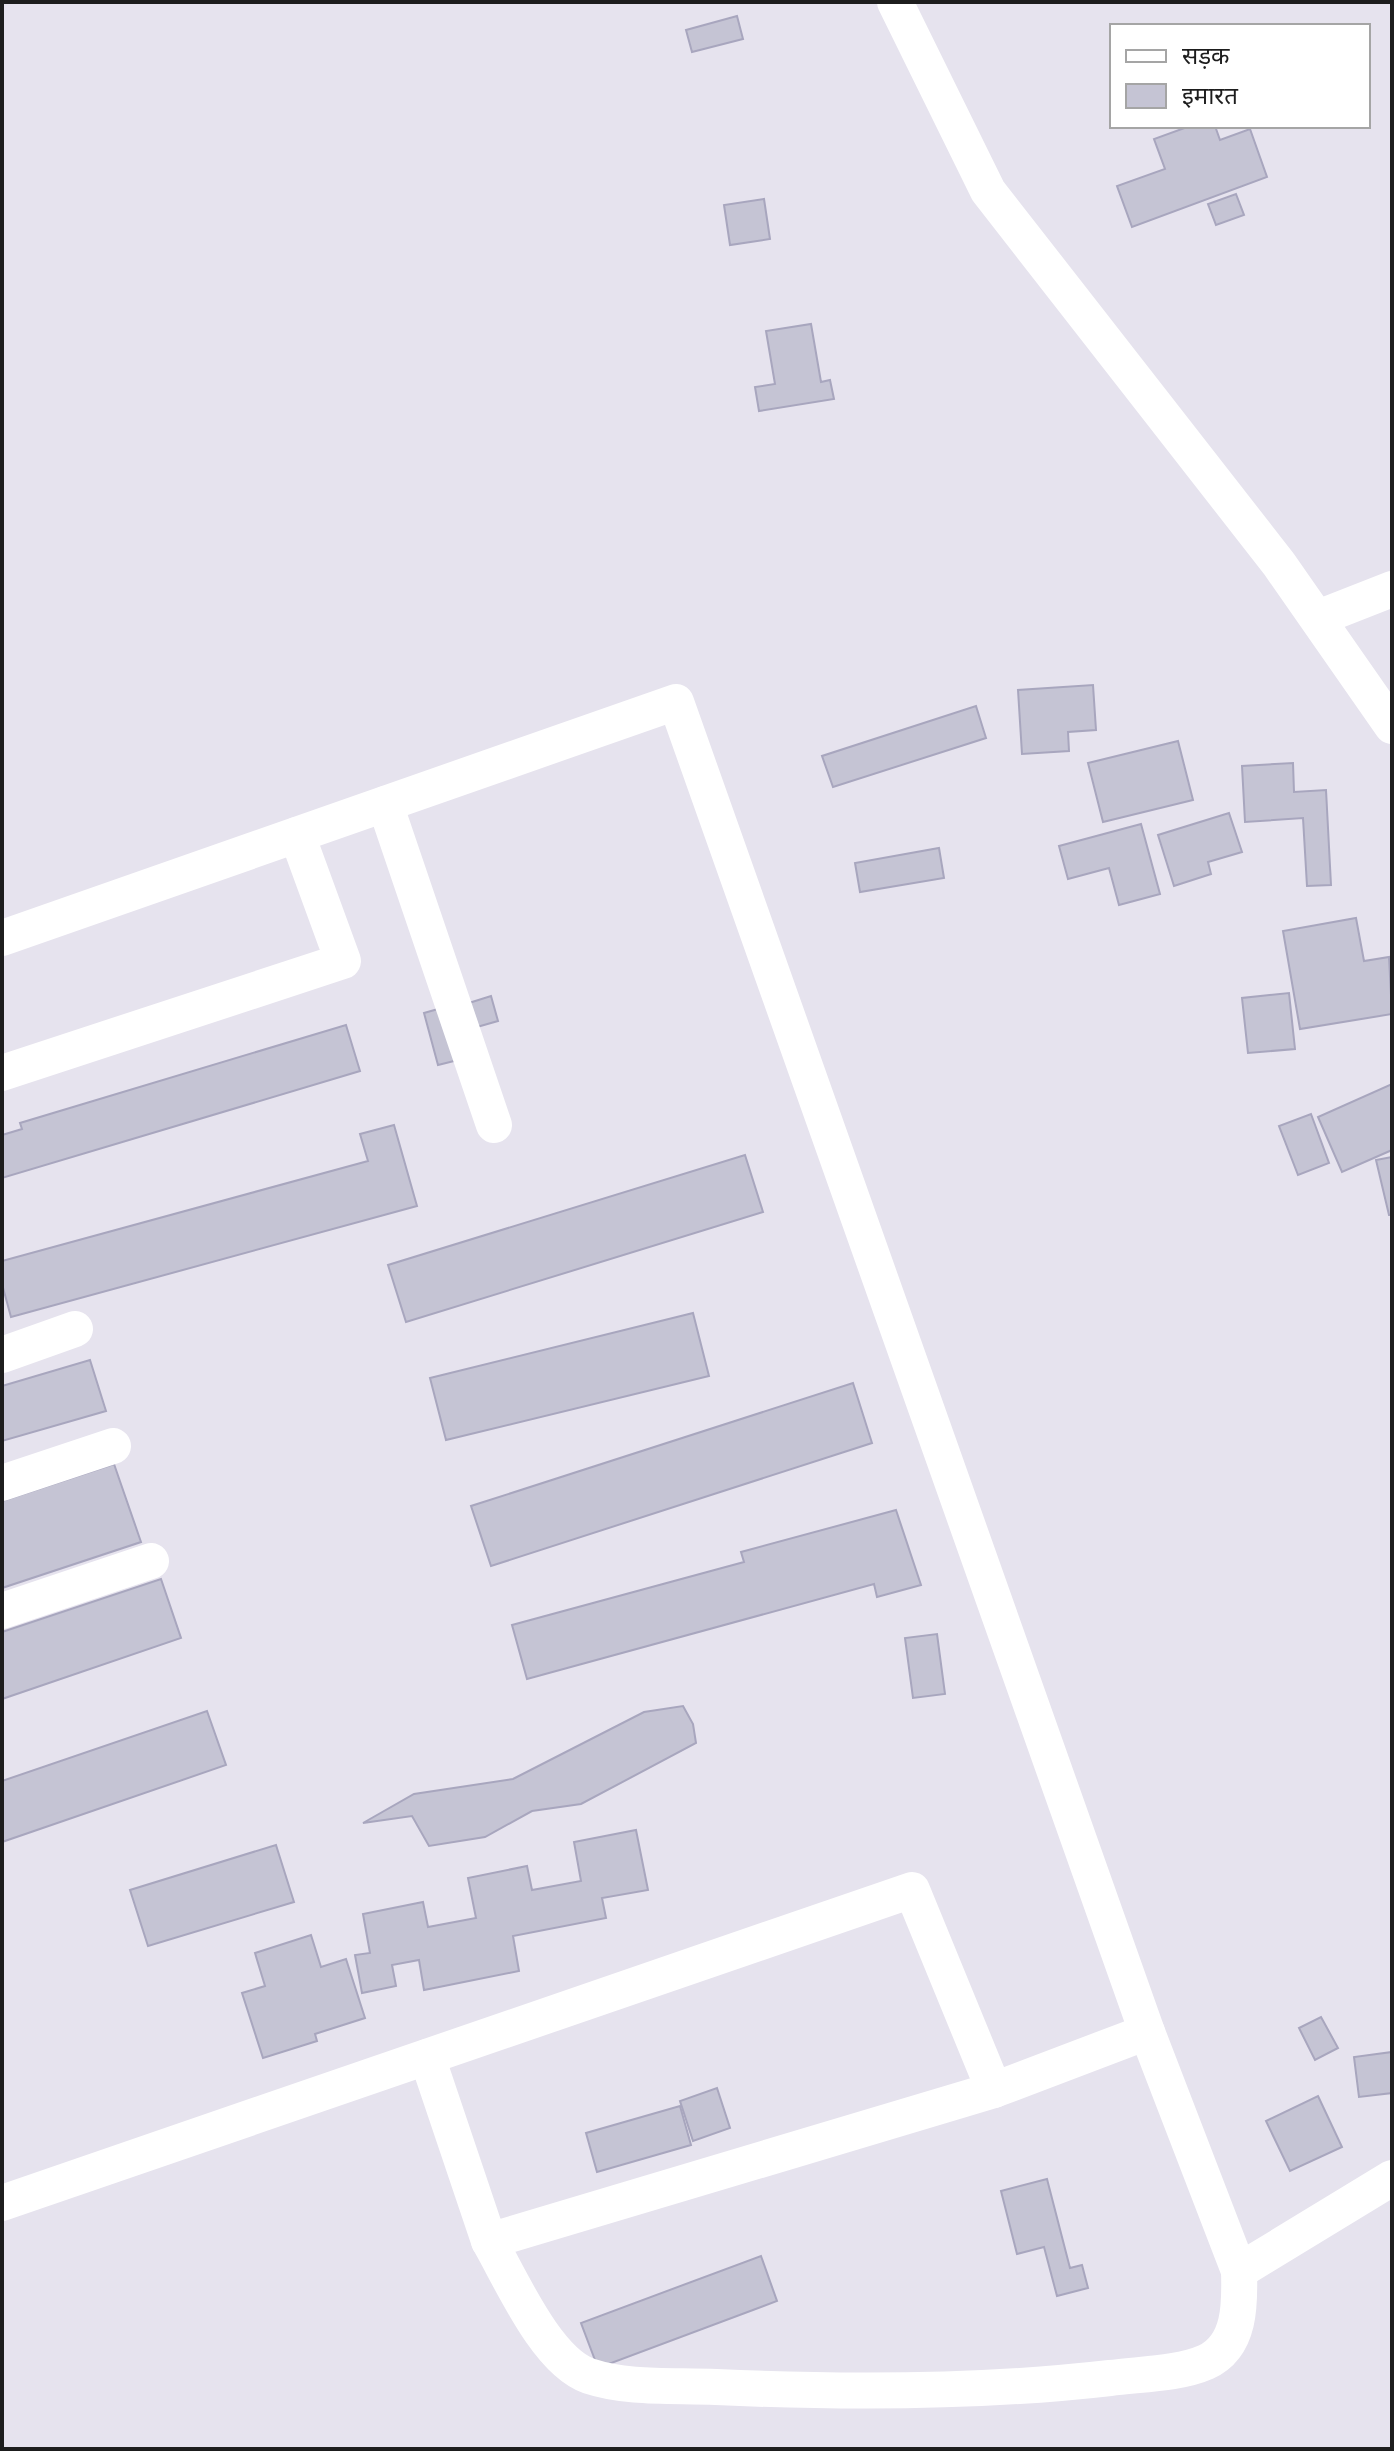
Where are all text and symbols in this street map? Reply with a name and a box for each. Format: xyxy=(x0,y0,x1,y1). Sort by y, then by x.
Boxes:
legend xyxy=(1110,24,1370,128)
text: सड़क xyxy=(1182,40,1230,69)
text: इमारत xyxy=(1182,80,1239,109)

